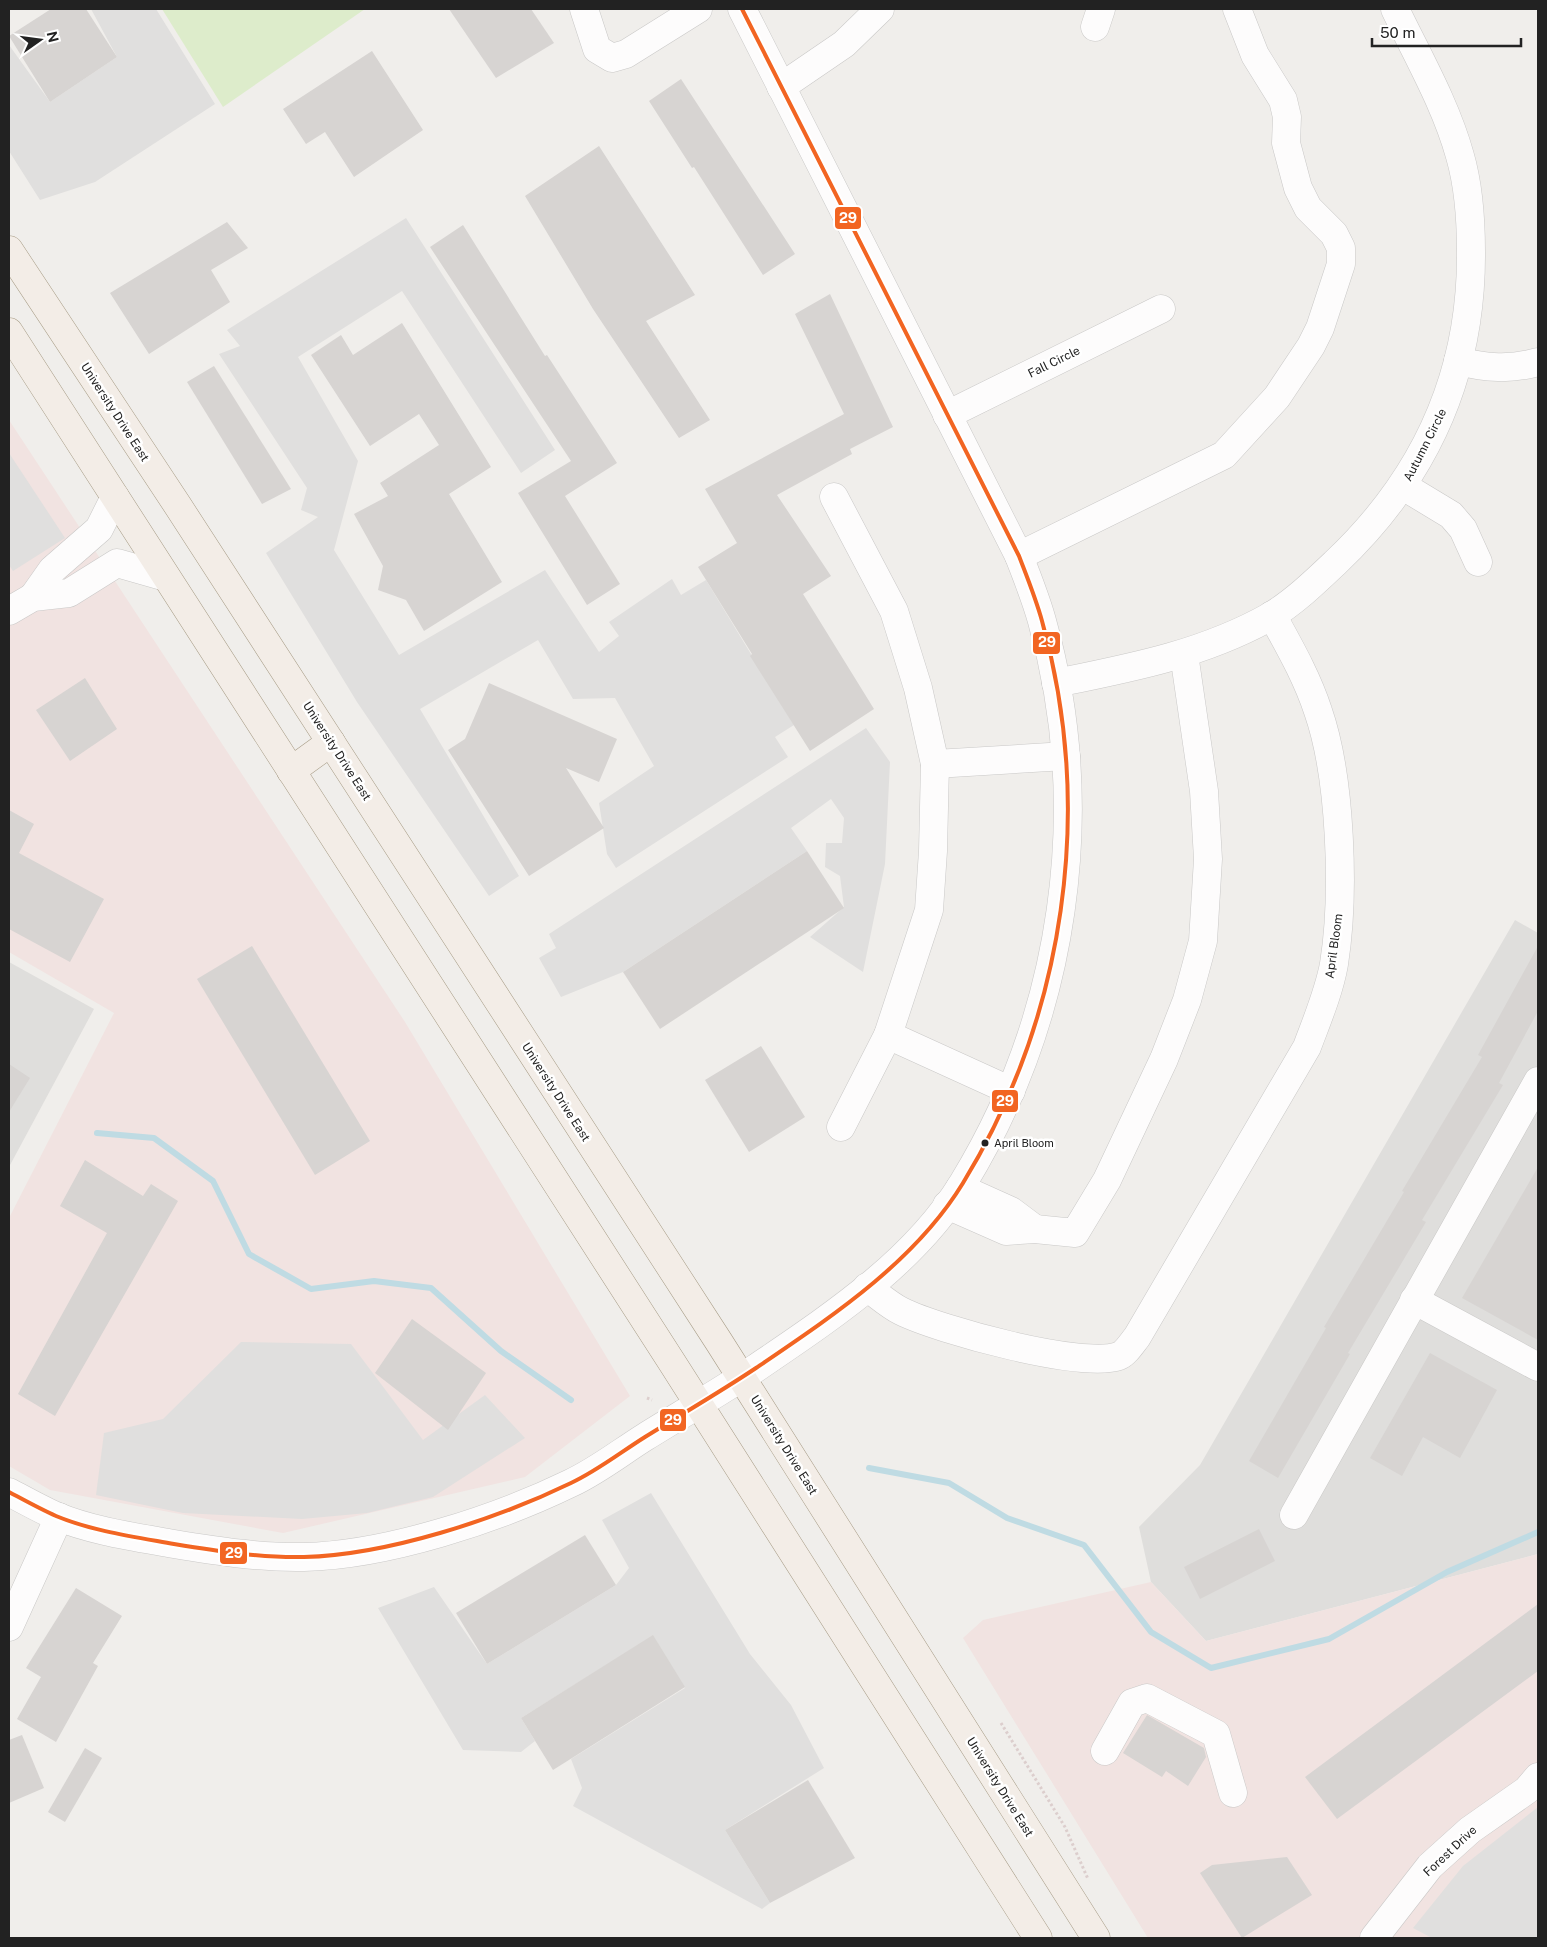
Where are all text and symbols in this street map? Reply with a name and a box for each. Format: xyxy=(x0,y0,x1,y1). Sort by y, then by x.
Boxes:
north arrow xyxy=(15,15,65,65)
scale bar xyxy=(1372,15,1521,47)
text: 50 m xyxy=(1380,24,1415,41)
text: N xyxy=(44,30,62,44)
line badge: 29 xyxy=(834,206,862,230)
text: 29 xyxy=(839,210,857,226)
street label: Fall Circle xyxy=(1026,343,1082,381)
street label: University Drive East xyxy=(78,360,152,464)
street label: Autumn Circle xyxy=(1401,406,1449,484)
line badge: 29 xyxy=(1032,631,1061,655)
text: 29 xyxy=(1038,634,1056,650)
street label: University Drive East xyxy=(300,699,374,803)
street label: April Bloom xyxy=(1323,913,1345,979)
street label: University Drive East xyxy=(519,1040,593,1144)
line badge: 29 xyxy=(991,1089,1019,1113)
text: 29 xyxy=(996,1093,1014,1109)
place label: April Bloom xyxy=(994,1137,1054,1149)
marker: April Bloom xyxy=(980,1138,990,1148)
street label: University Drive East xyxy=(748,1393,821,1498)
line badge: 29 xyxy=(659,1408,687,1432)
text: 29 xyxy=(664,1412,682,1428)
line badge: 29 xyxy=(219,1541,248,1565)
text: 29 xyxy=(225,1545,243,1561)
street label: University Drive East xyxy=(964,1735,1037,1840)
street label: Forest Drive xyxy=(1421,1823,1480,1879)

